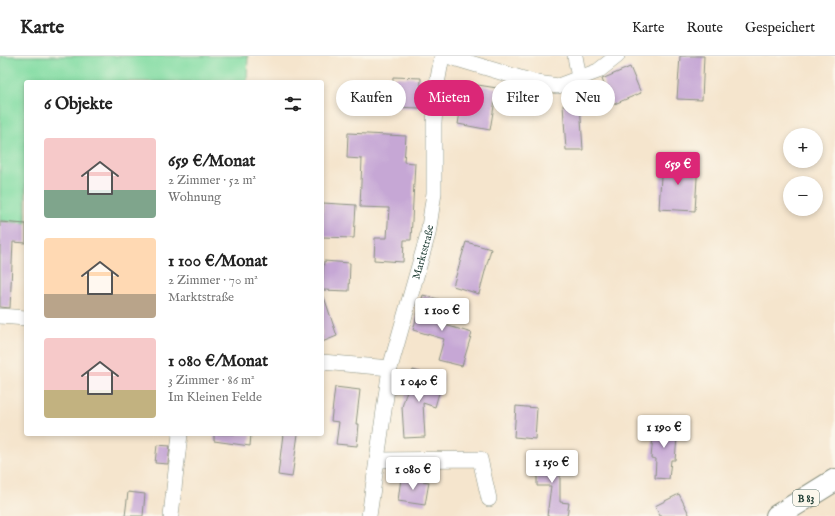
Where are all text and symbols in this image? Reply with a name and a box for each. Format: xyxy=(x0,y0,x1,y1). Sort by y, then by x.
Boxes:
text: Karte xyxy=(20,16,64,40)
text: Karte xyxy=(632,19,664,37)
text: Route xyxy=(686,19,723,37)
text: Gespeichert xyxy=(745,19,815,37)
chip: Kaufen xyxy=(336,80,406,116)
chip: Mieten xyxy=(414,80,484,116)
chip: Filter xyxy=(492,80,553,116)
chip: Neu xyxy=(561,80,615,116)
icon: filters xyxy=(282,93,304,115)
text: 6 Objekte xyxy=(44,94,113,115)
map controls xyxy=(783,128,823,216)
button: + xyxy=(783,128,823,168)
text: 659 €/Monat xyxy=(168,151,255,172)
pin: 659 € xyxy=(650,152,706,186)
icon: home xyxy=(76,154,124,202)
text: 659 € xyxy=(665,156,691,173)
text: 2 Zimmer · 52 m² xyxy=(168,172,256,189)
button: − xyxy=(783,176,823,216)
text: Wohnung xyxy=(168,189,221,206)
street label: Marktstraße xyxy=(409,224,437,281)
text: 1 100 €/Monat xyxy=(168,251,268,272)
icon: home xyxy=(76,254,124,302)
text: 2 Zimmer · 70 m² xyxy=(168,272,258,289)
text: Marktstraße xyxy=(168,289,234,306)
pin: 1 100 € xyxy=(405,298,479,332)
text: 1 100 € xyxy=(424,302,460,319)
text: 1 080 €/Monat xyxy=(168,351,268,372)
icon: home xyxy=(76,354,124,402)
pin: 1 040 € xyxy=(382,369,456,403)
text: 3 Zimmer · 86 m² xyxy=(168,372,255,389)
text: 1 040 € xyxy=(400,373,438,390)
text: Im Kleinen Felde xyxy=(168,389,262,406)
pin: 1 190 € xyxy=(627,415,701,449)
text: 1 190 € xyxy=(646,419,682,436)
pin: 1 150 € xyxy=(515,450,589,484)
text: 1 150 € xyxy=(535,454,569,471)
pin: 1 080 € xyxy=(376,457,450,491)
text: 1 080 € xyxy=(395,461,431,478)
road number: B 83 xyxy=(793,490,819,506)

